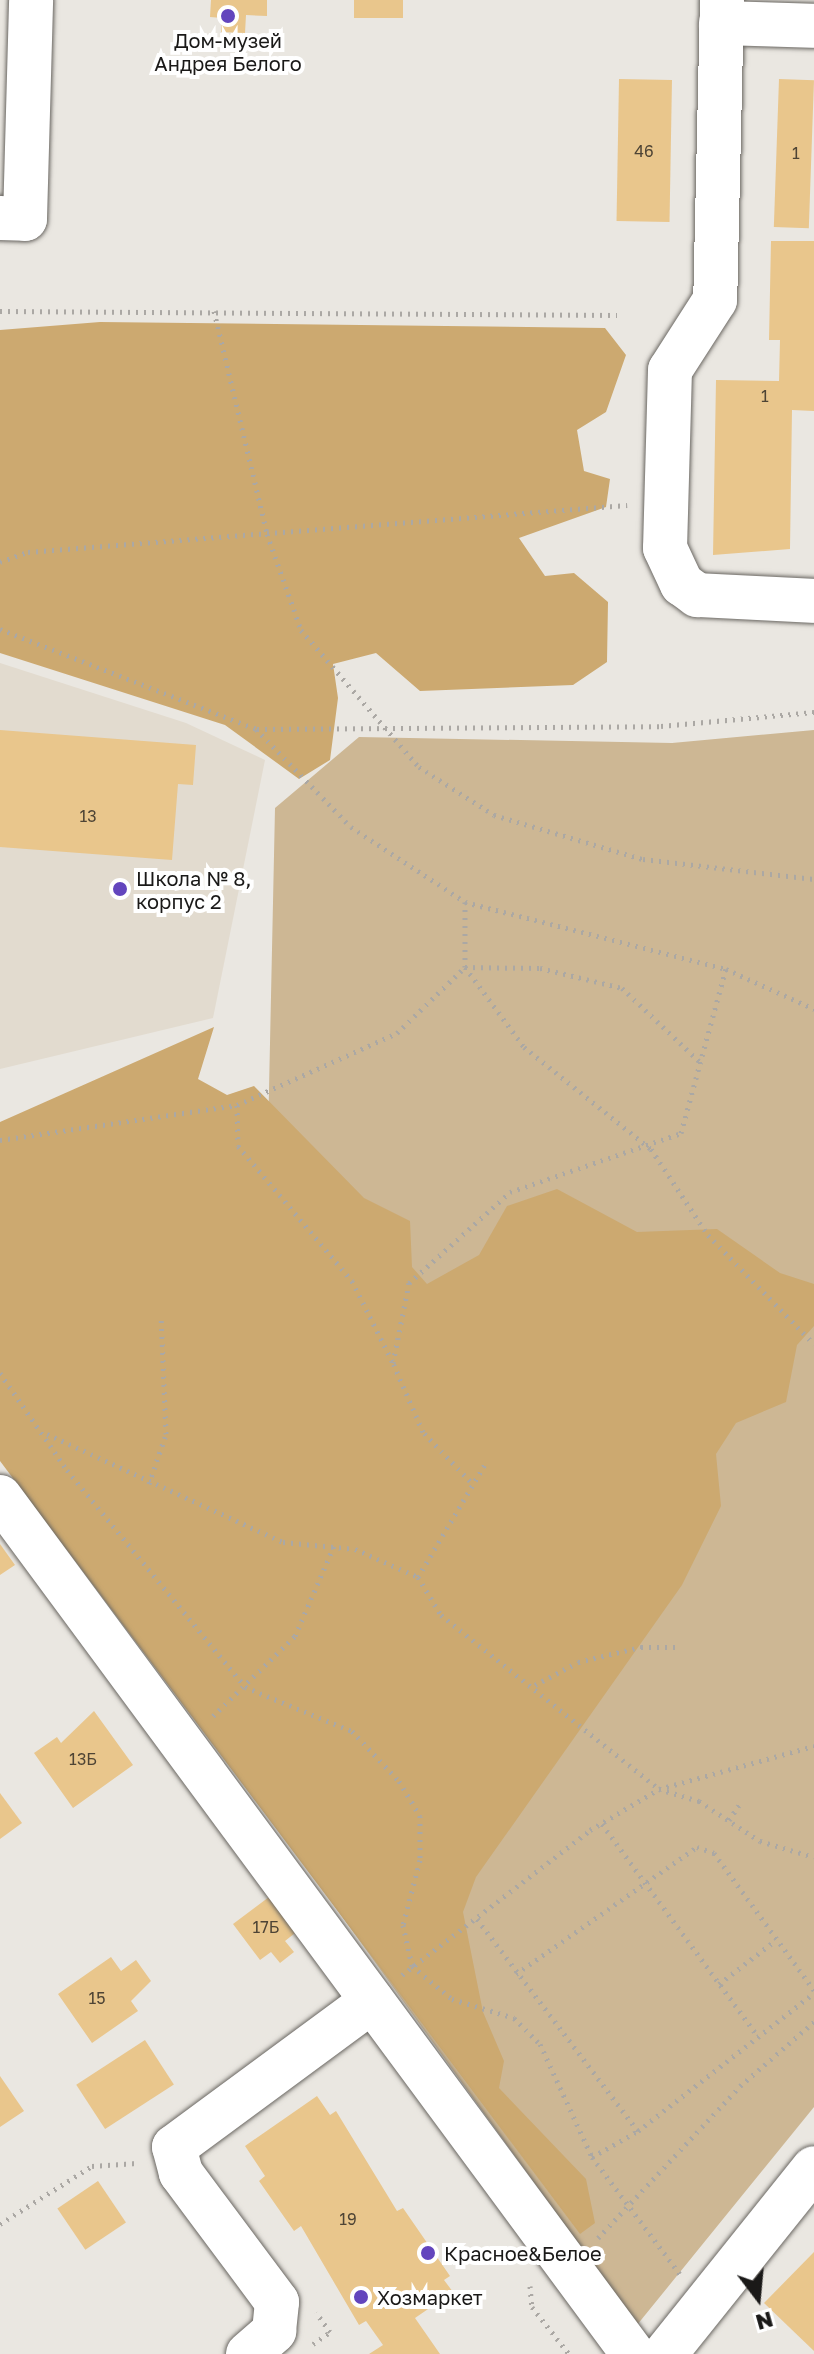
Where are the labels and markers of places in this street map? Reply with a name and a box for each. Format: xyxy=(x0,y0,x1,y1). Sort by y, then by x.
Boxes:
marker: Дом-музей Андрея Белого xyxy=(219,7,237,25)
place label: Дом-музей Андрея Белого xyxy=(154,28,302,75)
place label: Школа № 8, корпус 2 xyxy=(136,866,251,913)
marker: Школа № 8, корпус 2 xyxy=(111,880,129,898)
place label: Красное&Белое xyxy=(444,2241,602,2265)
marker: Красное&Белое xyxy=(419,2244,437,2262)
place label: Хозмаркет xyxy=(377,2285,483,2309)
marker: Хозмаркет xyxy=(352,2288,370,2306)

